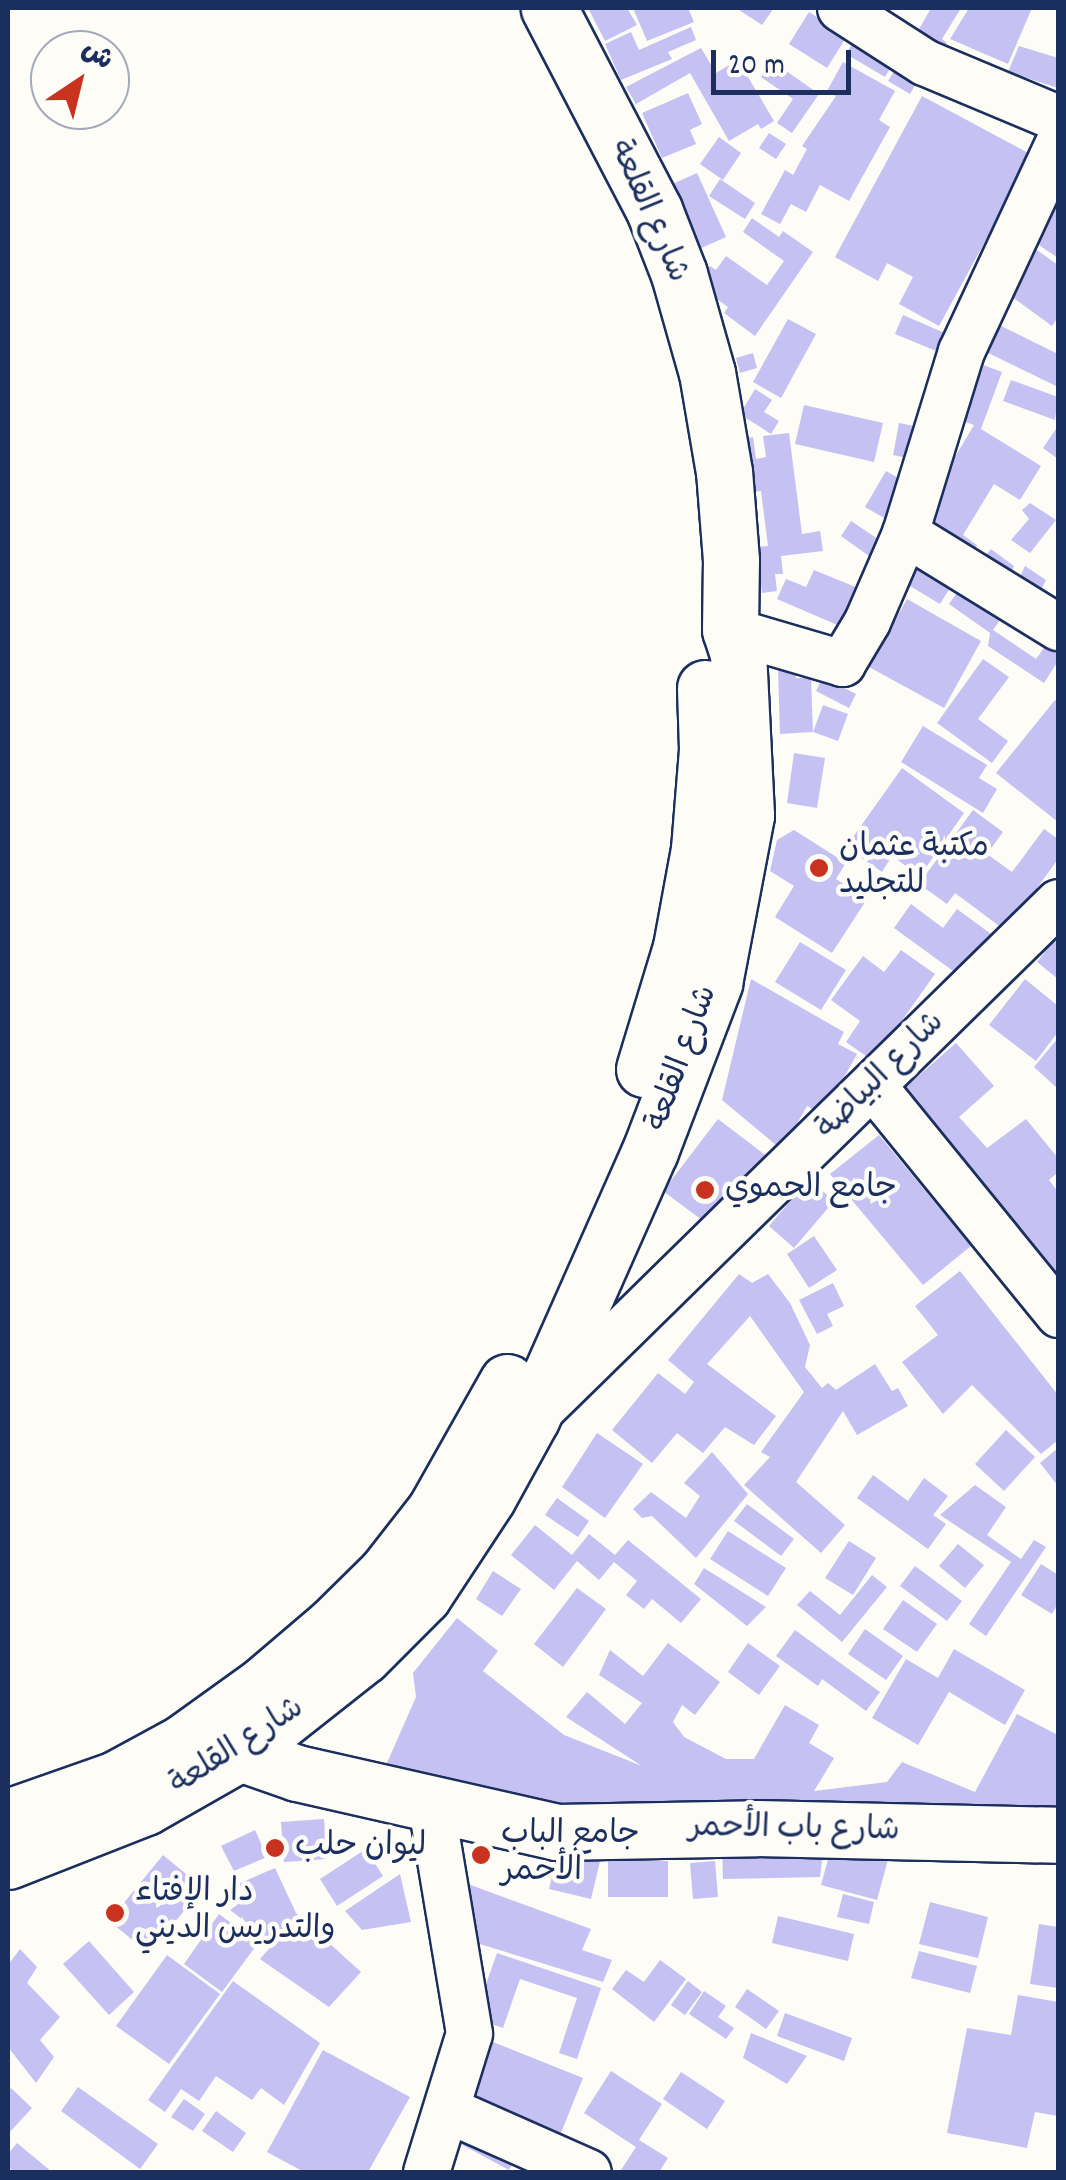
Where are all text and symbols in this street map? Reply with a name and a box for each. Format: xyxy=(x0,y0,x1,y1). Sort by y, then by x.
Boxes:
north arrow xyxy=(30,30,130,130)
scale bar xyxy=(716,30,856,92)
text: ش xyxy=(72,32,120,82)
text: 20 m xyxy=(728,46,785,89)
street label: شارع القلعة xyxy=(599,135,695,289)
place label: مكتبة عثمان للتجليد xyxy=(839,831,989,906)
marker: مكتبة عثمان للتجليد xyxy=(808,857,830,879)
street label: شارع القلعة xyxy=(640,981,728,1137)
street label: شارع البياضة xyxy=(810,1005,954,1149)
place label: جامع الحموي xyxy=(725,1171,897,1209)
marker: جامع الحموي xyxy=(694,1179,716,1201)
street label: شارع القلعة xyxy=(164,1690,312,1806)
street label: شارع باب الأحمر xyxy=(688,1810,900,1852)
place label: جامع الباب الأحمر xyxy=(501,1818,640,1893)
place label: ليوان حلب xyxy=(295,1829,427,1867)
marker: ليوان حلب xyxy=(264,1837,286,1859)
marker: جامع الباب الأحمر xyxy=(470,1844,492,1866)
place label: دار الإفتاء والتدريس الديني xyxy=(135,1876,335,1951)
marker: دار الإفتاء والتدريس الديني xyxy=(104,1902,126,1924)

